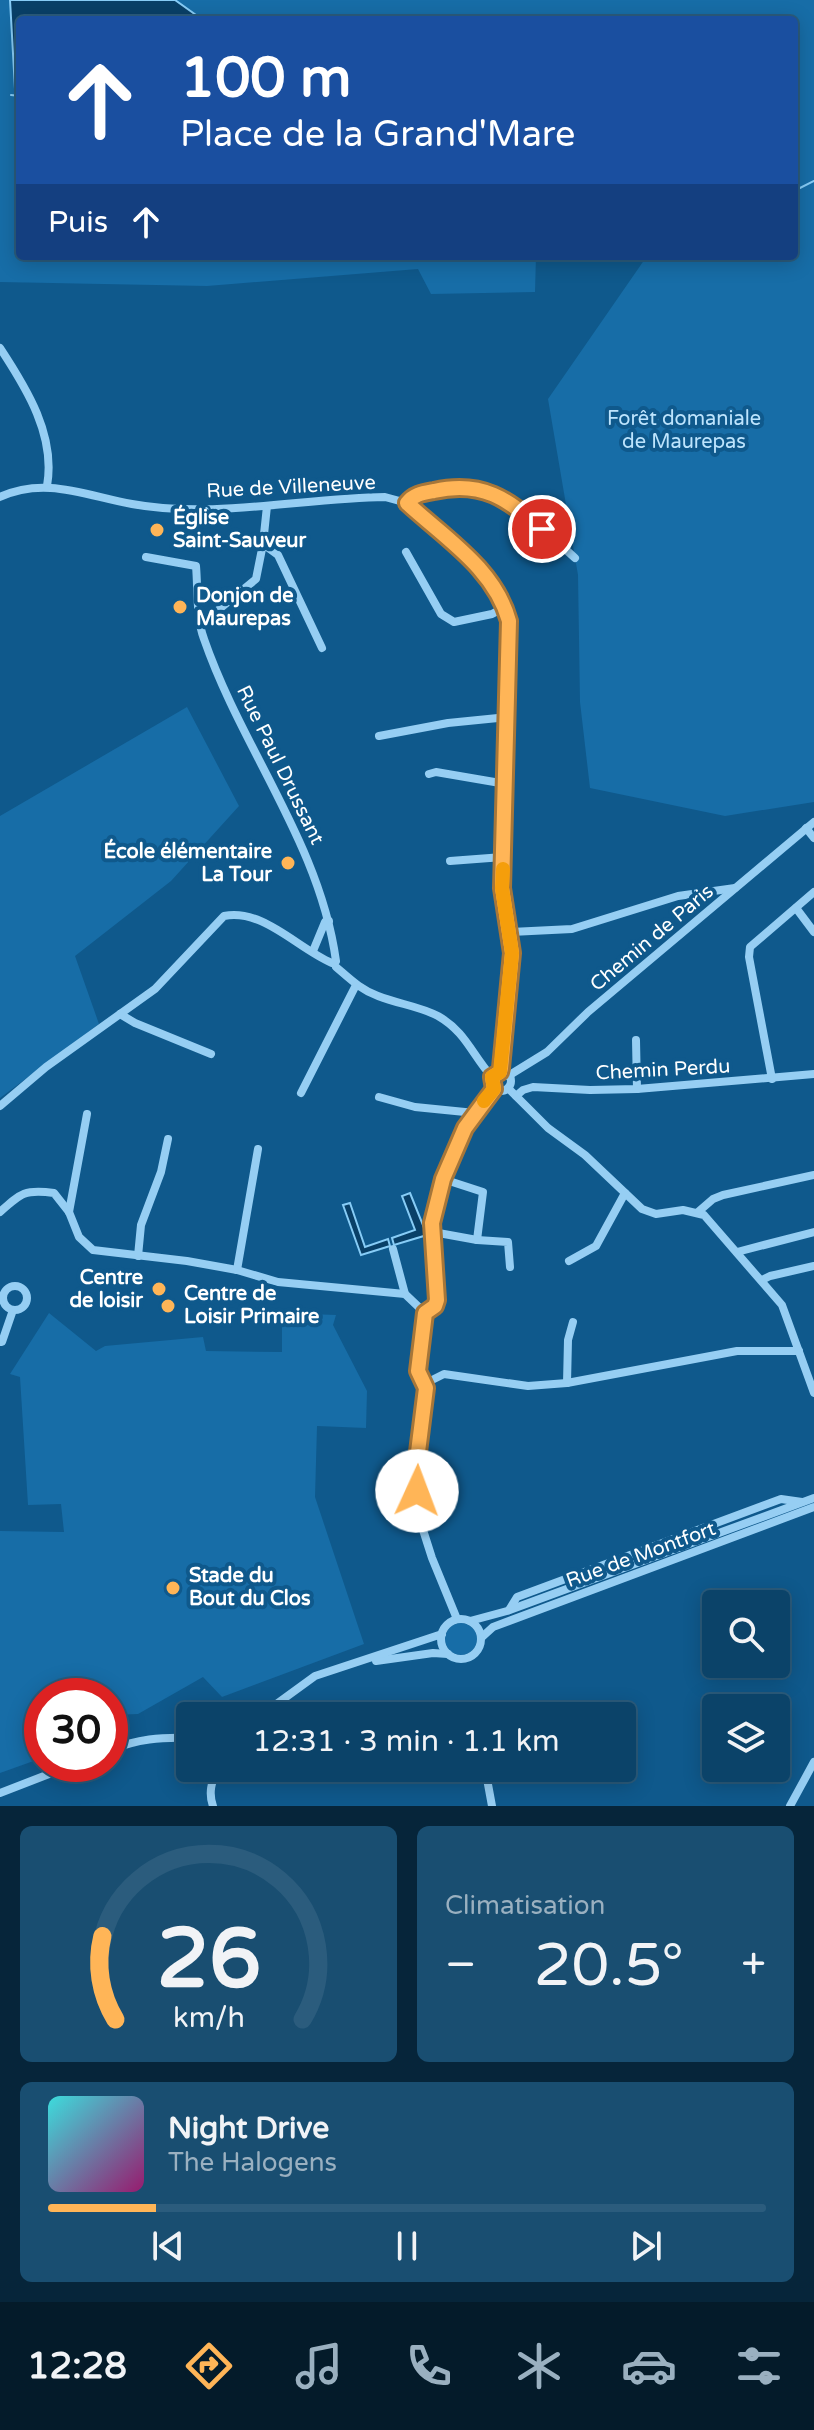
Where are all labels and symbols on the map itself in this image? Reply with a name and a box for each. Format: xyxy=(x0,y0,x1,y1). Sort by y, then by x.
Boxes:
park label: Forêt domaniale de Maurepas xyxy=(607,407,761,454)
street label: Rue de Villeneuve xyxy=(206,471,376,503)
pin xyxy=(508,495,576,563)
place label: Église Saint-Sauveur xyxy=(173,504,307,553)
marker: Église Saint-Sauveur xyxy=(148,521,166,539)
place label: Donjon de Maurepas xyxy=(196,584,294,631)
marker: Donjon de Maurepas xyxy=(171,598,189,616)
street label: Rue Paul Drussant xyxy=(231,682,329,849)
place label: École élémentaire La Tour xyxy=(104,838,272,887)
marker: École élémentaire La Tour xyxy=(279,854,297,872)
street label: Chemin de Paris xyxy=(585,879,719,997)
street label: Chemin Perdu xyxy=(595,1054,731,1086)
place label: Centre de loisir xyxy=(70,1266,143,1313)
marker: Centre de loisir xyxy=(150,1280,168,1298)
place label: Centre de Loisir Primaire xyxy=(184,1282,319,1329)
marker: Centre de Loisir Primaire xyxy=(159,1297,177,1315)
position arrow xyxy=(375,1449,459,1533)
street label: Rue de Montfort xyxy=(563,1517,719,1593)
place label: Stade du Bout du Clos xyxy=(189,1564,311,1611)
marker: Stade du Bout du Clos xyxy=(164,1579,182,1597)
speed limit sign: 30 xyxy=(24,1678,128,1782)

